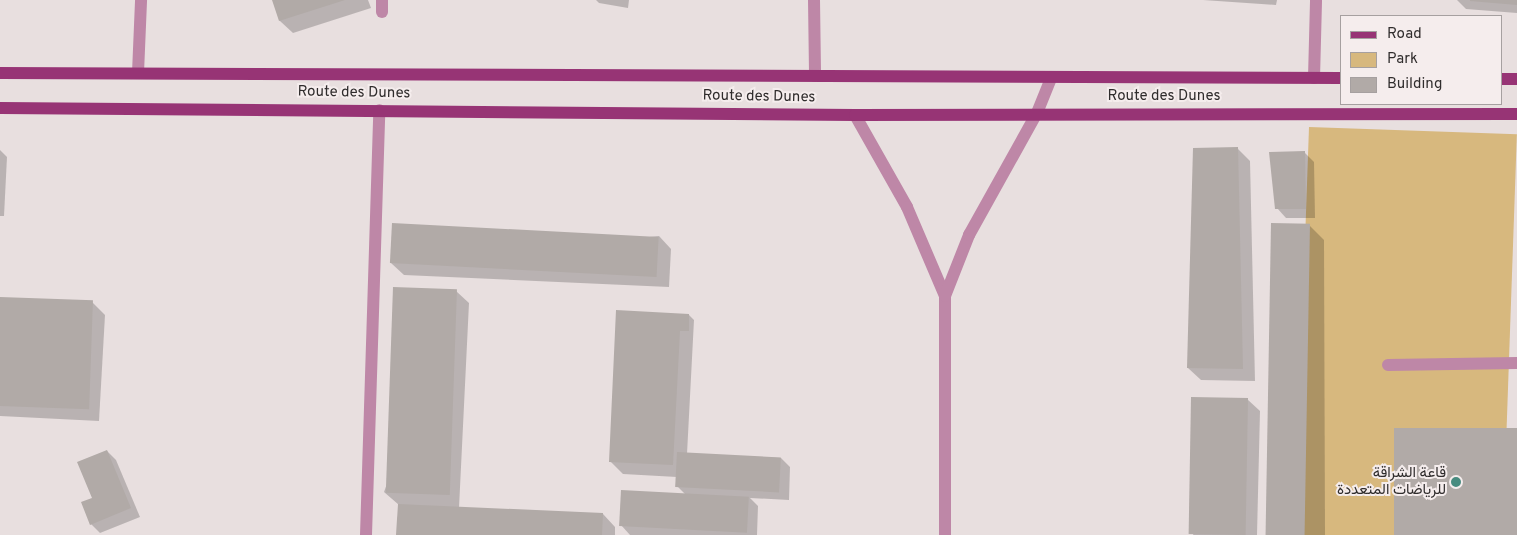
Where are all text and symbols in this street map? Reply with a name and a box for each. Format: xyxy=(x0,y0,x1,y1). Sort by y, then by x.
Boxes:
legend xyxy=(1340,15,1502,105)
text: Road xyxy=(1387,25,1422,44)
text: Park xyxy=(1387,50,1418,69)
text: Building xyxy=(1387,75,1442,94)
street label: Route des Dunes xyxy=(297,83,411,103)
street label: Route des Dunes xyxy=(702,87,816,107)
street label: Route des Dunes xyxy=(1108,88,1220,106)
place label: قاعة الشراقة للرياضات المتعددة xyxy=(1337,464,1446,499)
marker: قاعة الشراقة للرياضات المتعددة xyxy=(1450,476,1462,488)

